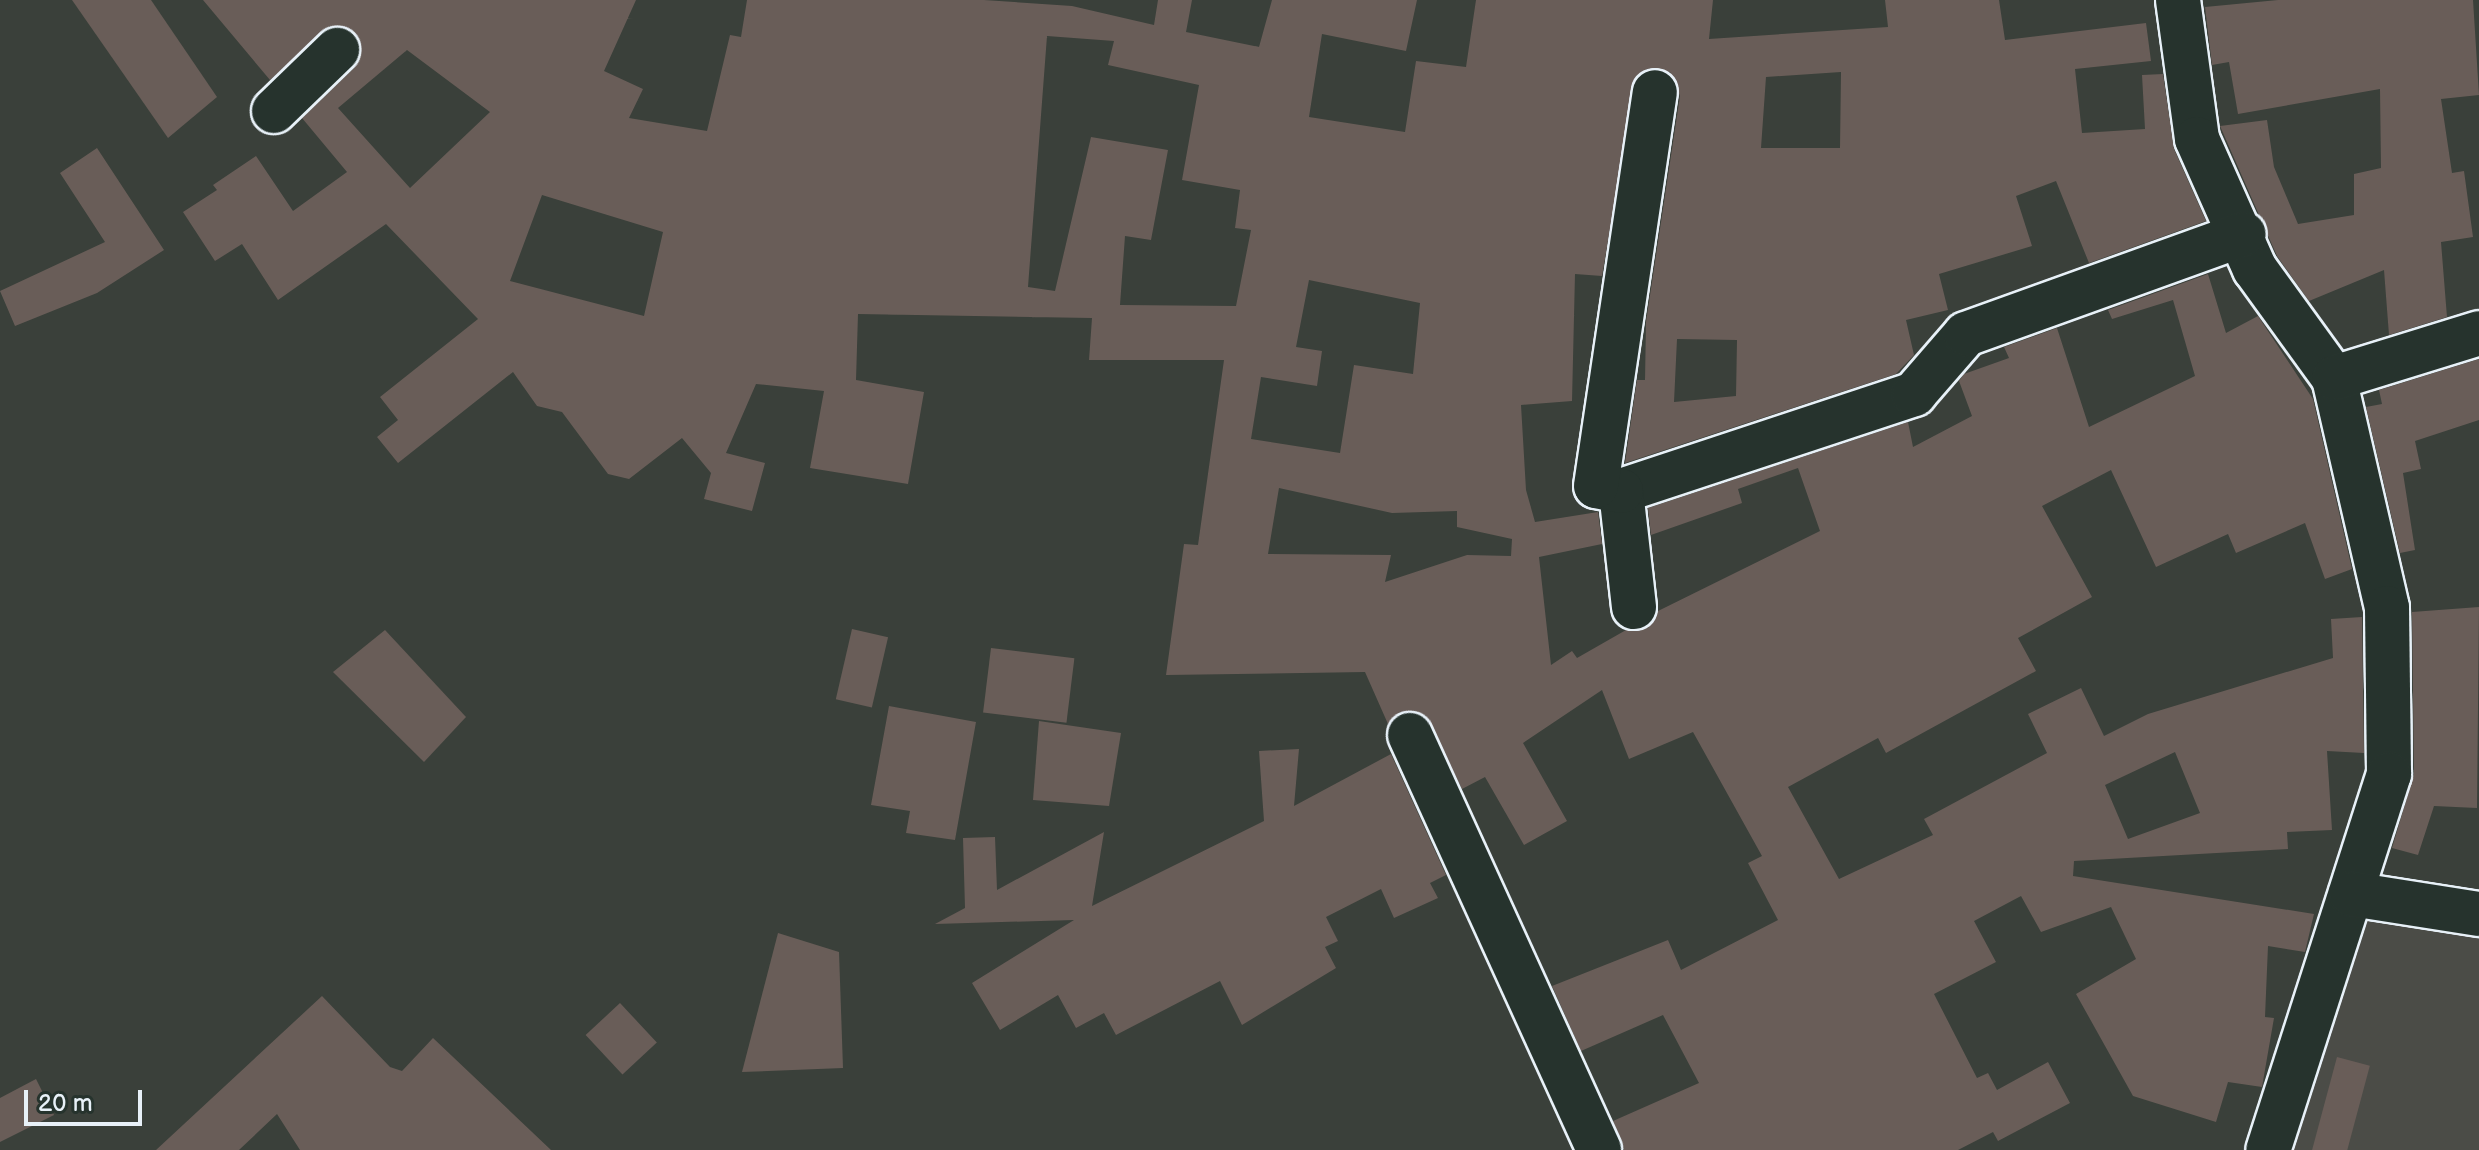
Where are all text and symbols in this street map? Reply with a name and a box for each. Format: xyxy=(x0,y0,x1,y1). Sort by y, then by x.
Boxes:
scale bar xyxy=(28,1074,146,1124)
text: 20 m xyxy=(38,1089,93,1118)

